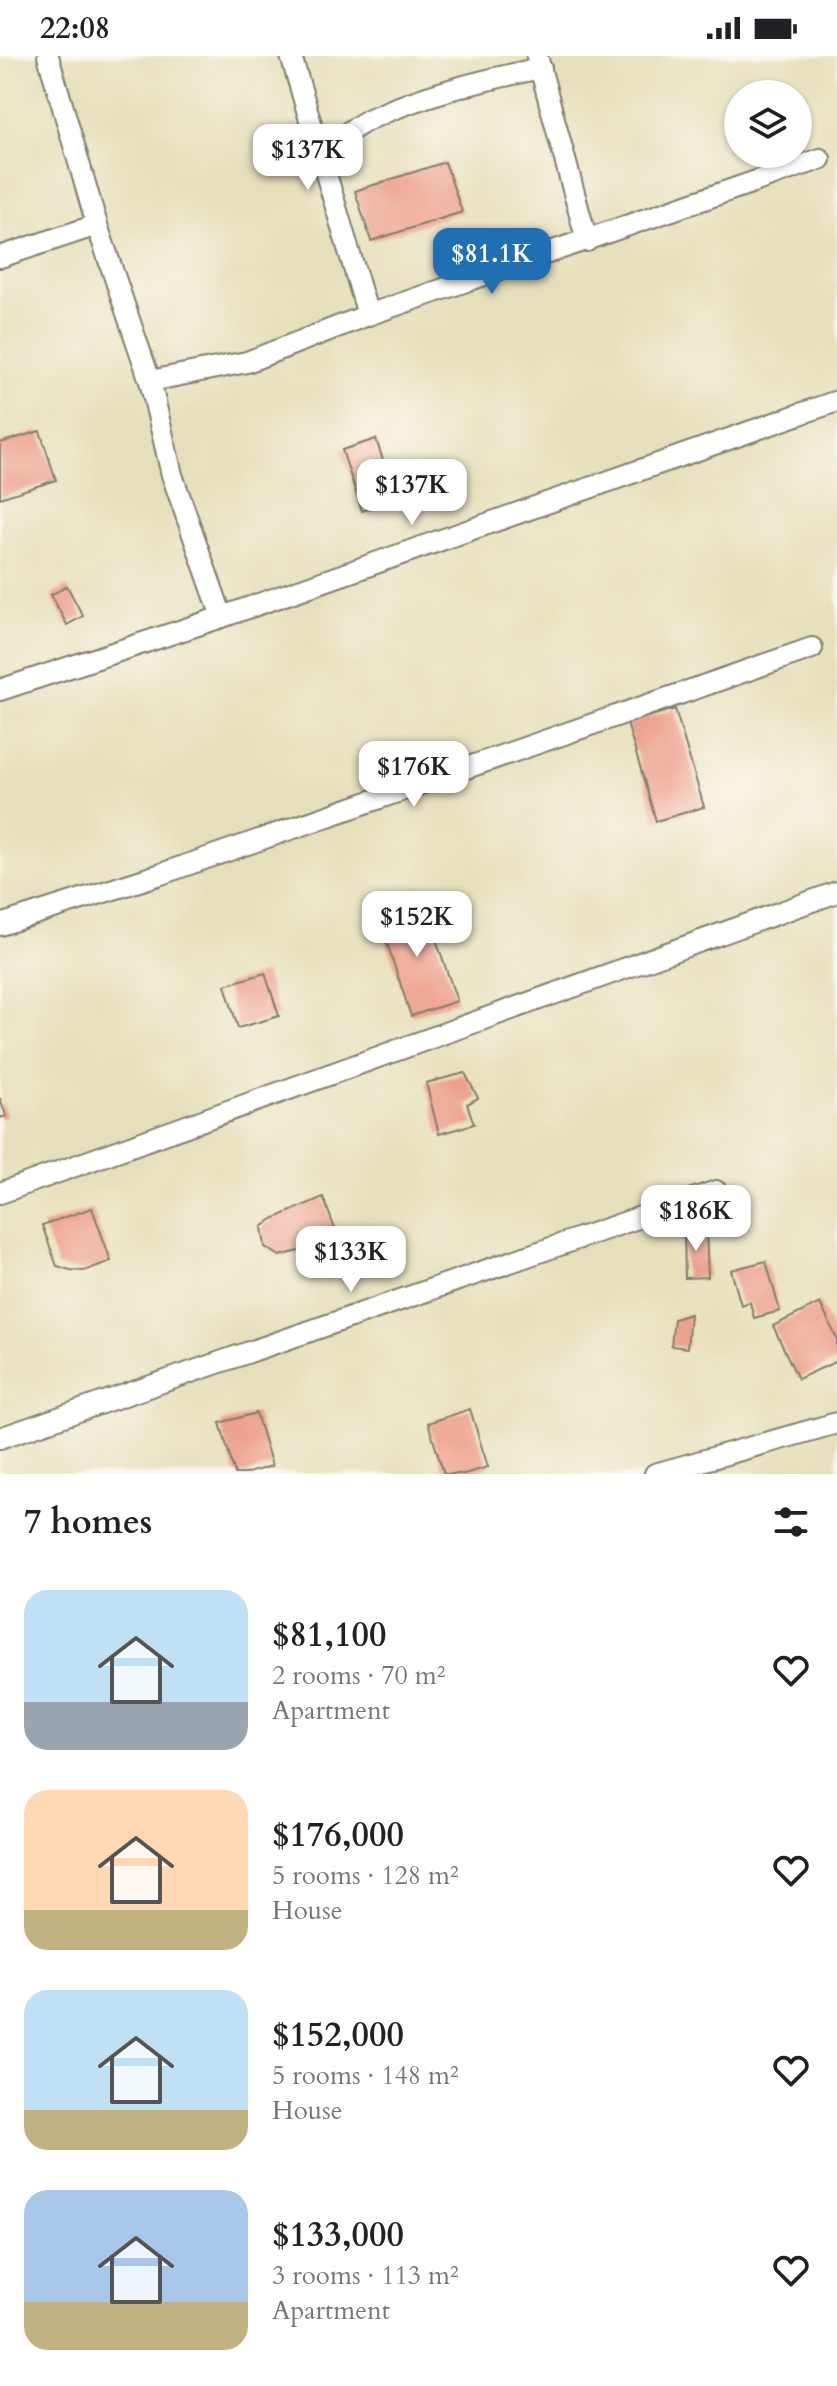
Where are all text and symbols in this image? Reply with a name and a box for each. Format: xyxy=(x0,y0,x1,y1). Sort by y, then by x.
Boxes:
text: 22:08 xyxy=(40,8,110,49)
map controls xyxy=(724,80,812,168)
button: layers xyxy=(724,80,812,168)
pin: $137K xyxy=(252,124,364,192)
text: $137K xyxy=(271,132,345,167)
pin: $81.1K xyxy=(427,228,557,296)
text: $81.1K xyxy=(451,236,533,271)
pin: $137K xyxy=(356,459,468,527)
text: $137K xyxy=(375,467,449,502)
pin: $176K xyxy=(358,741,470,809)
text: $176K xyxy=(377,749,451,784)
pin: $152K xyxy=(361,891,473,959)
text: $152K xyxy=(380,899,454,934)
pin: $186K xyxy=(640,1185,752,1253)
text: $186K xyxy=(659,1193,733,1228)
pin: $133K xyxy=(295,1226,407,1294)
text: $133K xyxy=(314,1234,388,1269)
text: 7 homes xyxy=(24,1499,152,1545)
icon: filters xyxy=(769,1500,813,1544)
text: $81,100 xyxy=(272,1612,386,1658)
icon: home xyxy=(88,1622,184,1718)
icon: heart xyxy=(769,1648,813,1692)
text: 2 rooms · 70 m² xyxy=(272,1658,445,1693)
text: Apartment xyxy=(272,1693,390,1728)
text: $176,000 xyxy=(272,1812,404,1858)
icon: home xyxy=(88,1822,184,1918)
icon: heart xyxy=(769,1848,813,1892)
text: 5 rooms · 128 m² xyxy=(272,1858,459,1893)
text: House xyxy=(272,1893,343,1928)
text: $152,000 xyxy=(272,2012,404,2058)
icon: home xyxy=(88,2022,184,2118)
icon: heart xyxy=(769,2048,813,2092)
text: 5 rooms · 148 m² xyxy=(272,2058,459,2093)
text: House xyxy=(272,2093,343,2128)
text: $133,000 xyxy=(272,2212,404,2258)
icon: home xyxy=(88,2222,184,2318)
icon: heart xyxy=(769,2248,813,2292)
text: 3 rooms · 113 m² xyxy=(272,2258,459,2293)
text: Apartment xyxy=(272,2293,390,2328)

